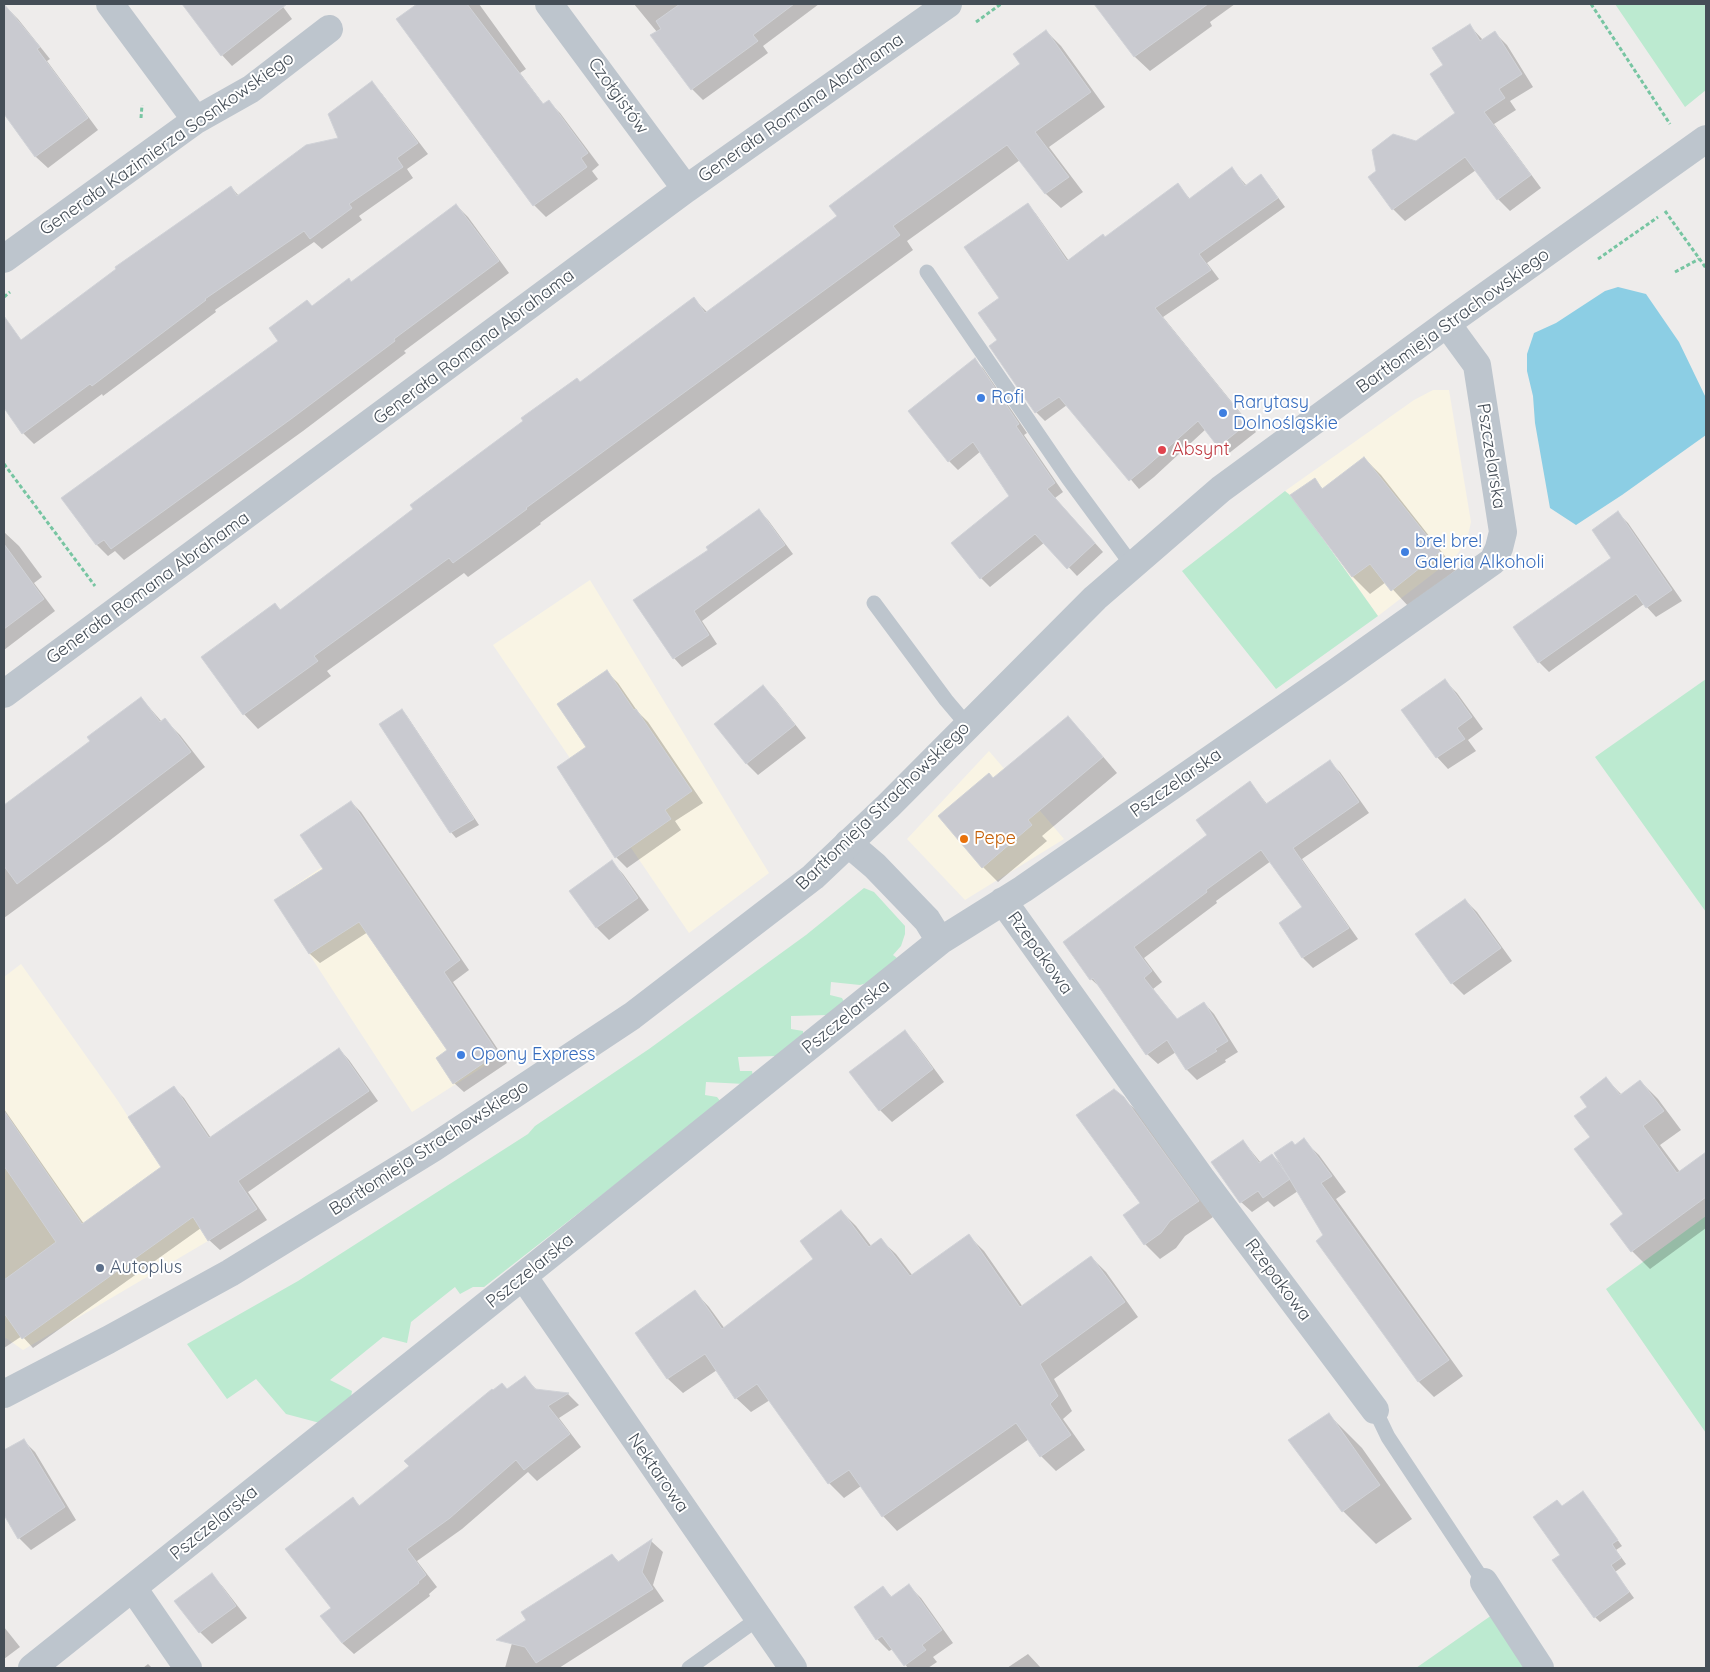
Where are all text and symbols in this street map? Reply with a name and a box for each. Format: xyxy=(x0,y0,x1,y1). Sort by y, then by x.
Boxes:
street label: Generała Romana Abrahama xyxy=(694,29,908,187)
street label: Generała Kazimierza Sosnkowskiego xyxy=(36,48,298,240)
street label: Czołgistów xyxy=(583,54,653,138)
street label: Bartłomieja Strachowskiego xyxy=(1352,244,1554,398)
street label: Generała Romana Abrahama xyxy=(369,264,579,430)
place label: Rofi xyxy=(991,387,1024,409)
marker: Rofi xyxy=(975,392,987,404)
place label: Rarytasy Dolnośląskie xyxy=(1233,392,1338,434)
street label: Pszczelarska xyxy=(1472,402,1510,510)
marker: Rarytasy Dolnośląskie xyxy=(1217,407,1229,419)
place label: Absynt xyxy=(1172,439,1230,461)
marker: Absynt xyxy=(1156,444,1168,456)
street label: Generała Romana Abrahama xyxy=(42,507,254,669)
place label: bre! bre! Galeria Alkoholi xyxy=(1415,531,1544,574)
marker: bre! bre! Galeria Alkoholi xyxy=(1399,546,1411,558)
street label: Bartłomieja Strachowskiego xyxy=(792,717,974,895)
street label: Pszczelarska xyxy=(1126,744,1226,822)
place label: Pepe xyxy=(974,828,1016,850)
marker: Pepe xyxy=(958,833,970,845)
street label: Rzepakowa xyxy=(1003,907,1077,999)
street label: Pszczelarska xyxy=(798,975,894,1059)
place label: Opony Express xyxy=(471,1044,595,1066)
marker: Opony Express xyxy=(455,1049,467,1061)
street label: Bartłomieja Strachowskiego xyxy=(325,1075,533,1221)
street label: Pszczelarska xyxy=(482,1229,578,1313)
street label: Rzepakowa xyxy=(1240,1235,1316,1325)
place label: Autoplus xyxy=(110,1257,182,1279)
marker: Autoplus xyxy=(94,1262,106,1274)
street label: Nektarowa xyxy=(623,1429,693,1517)
street label: Pszczelarska xyxy=(166,1481,262,1565)

